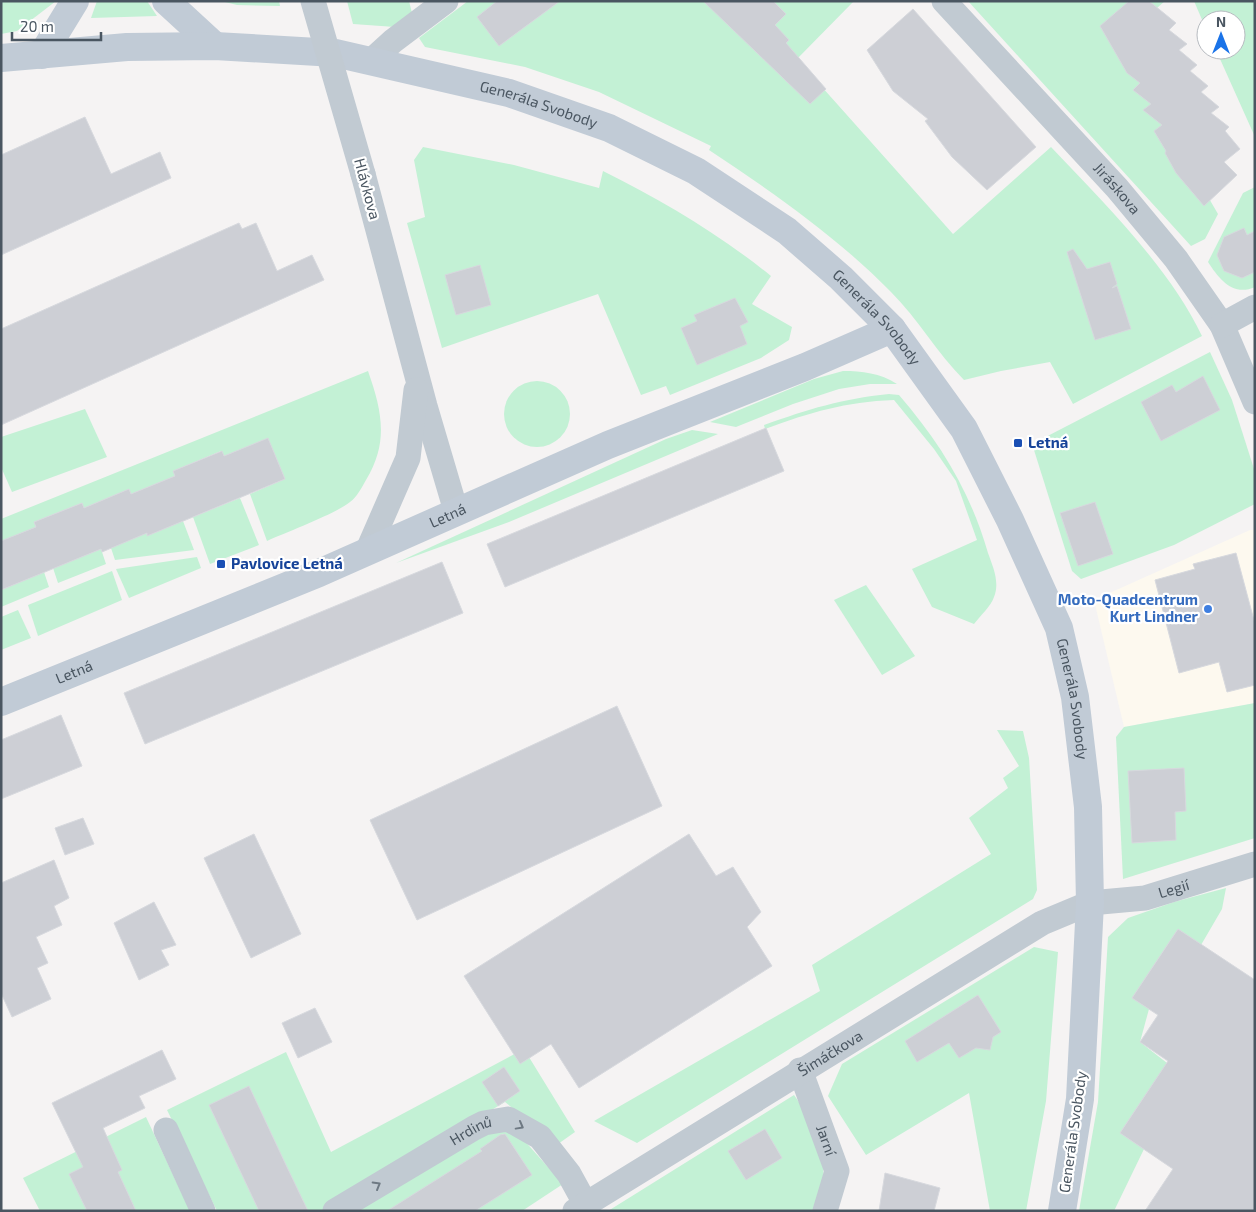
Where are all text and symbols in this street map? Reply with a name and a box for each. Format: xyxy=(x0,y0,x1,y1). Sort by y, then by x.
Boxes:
scale bar xyxy=(12,10,101,42)
north arrow xyxy=(1196,10,1246,60)
text: N xyxy=(1216,13,1226,30)
text: 20 m xyxy=(20,17,54,35)
street label: Generála Svobody xyxy=(478,77,600,131)
street label: Hlávkova xyxy=(351,156,385,221)
street label: Jiráskova xyxy=(1090,158,1145,217)
street label: Generála Svobody xyxy=(829,265,925,368)
place label: Letná xyxy=(1028,433,1068,451)
marker: Letná xyxy=(1012,437,1024,449)
street label: Letná xyxy=(426,499,469,531)
place label: Pavlovice Letná xyxy=(231,554,343,572)
marker: Pavlovice Letná xyxy=(215,558,227,570)
place label: Moto-Quadcentrum Kurt Lindner xyxy=(1058,590,1199,625)
marker: Moto-Quadcentrum Kurt Lindner xyxy=(1202,603,1214,615)
street label: Generála Svobody xyxy=(1054,636,1092,760)
street label: Letná xyxy=(53,656,95,687)
street label: Legií xyxy=(1156,875,1192,901)
street label: Šimáčkova xyxy=(794,1026,866,1079)
street label: Generála Svobody xyxy=(1055,1070,1089,1194)
street label: Hrdinů xyxy=(446,1112,493,1149)
one-way arrow xyxy=(515,1120,524,1130)
street label: Jarní xyxy=(813,1122,841,1159)
one-way arrow xyxy=(371,1182,380,1192)

